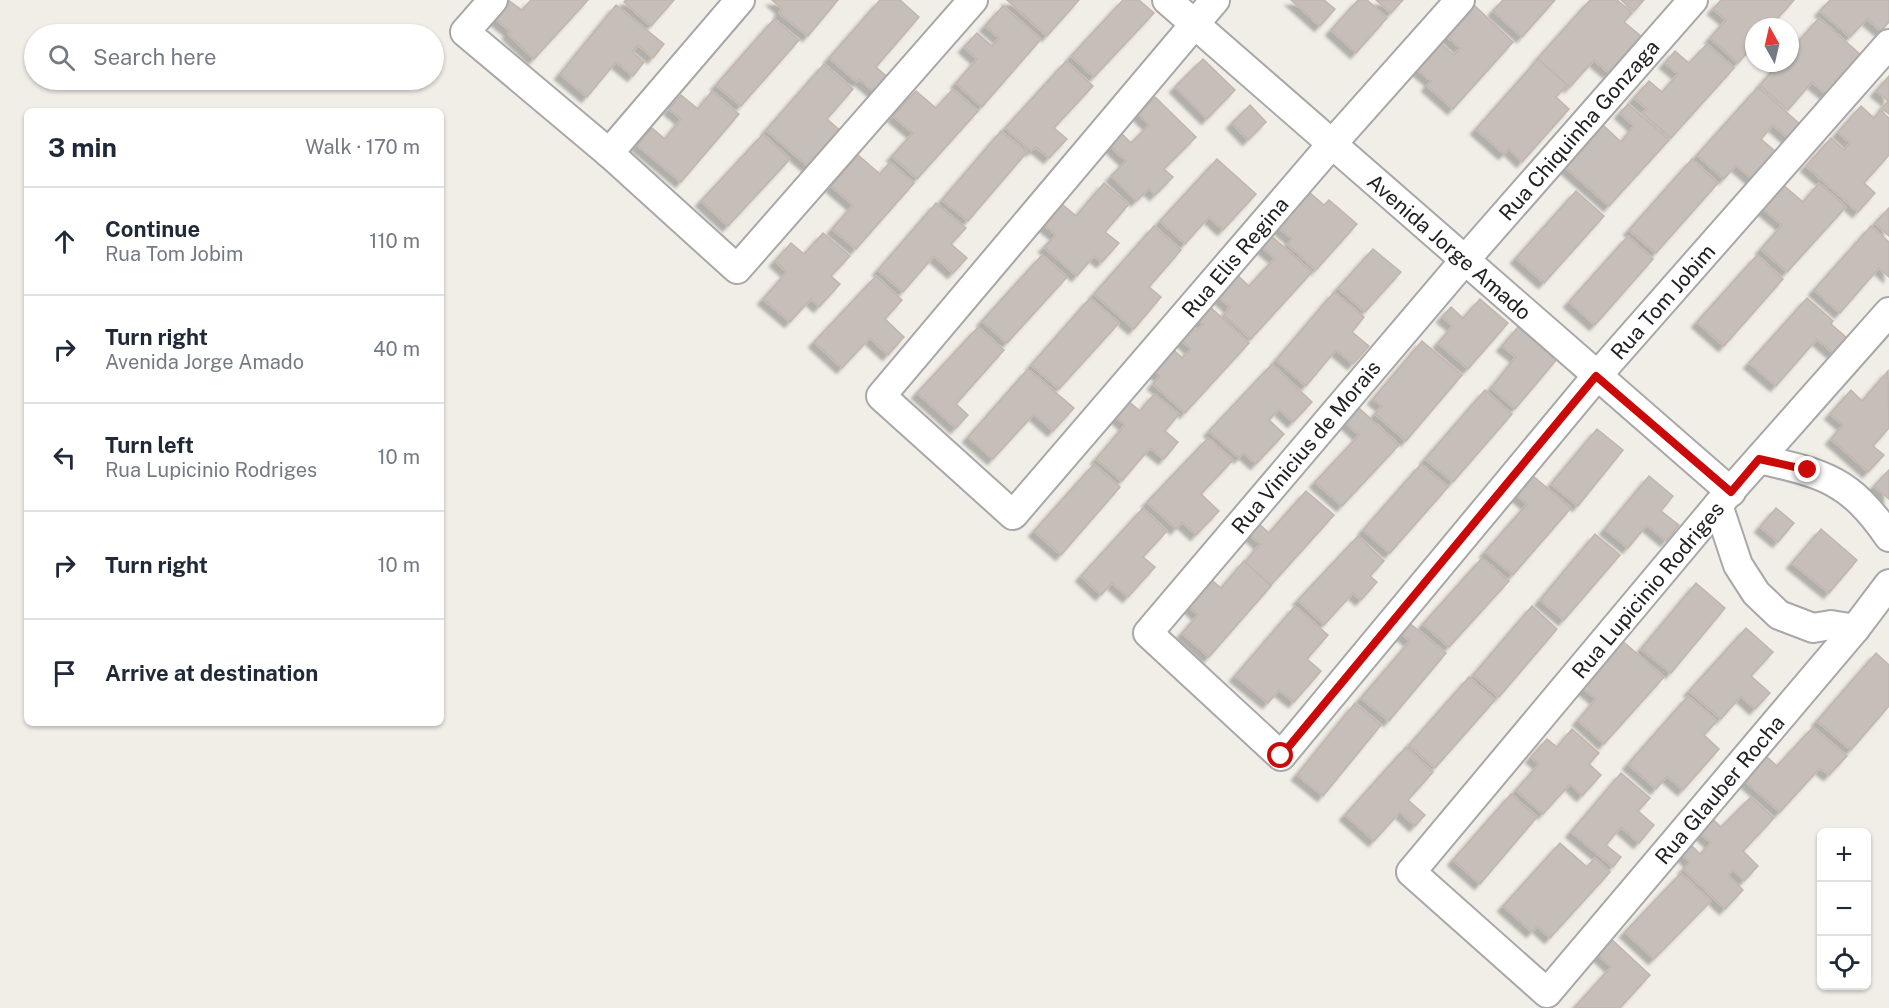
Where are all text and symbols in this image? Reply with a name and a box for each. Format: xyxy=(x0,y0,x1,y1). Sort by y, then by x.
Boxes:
north arrow xyxy=(1745,18,1799,72)
search box xyxy=(24,24,444,90)
street label: Rua Chiquinha Gonzaga xyxy=(1494,35,1664,225)
icon: search xyxy=(45,41,78,74)
text: Search here xyxy=(93,44,217,70)
text: 3 min xyxy=(48,132,117,163)
text: Walk · 170 m xyxy=(305,135,420,159)
street label: Avenida Jorge Amado xyxy=(1363,168,1537,325)
street label: Rua Elis Regina xyxy=(1176,192,1293,322)
text: Continue xyxy=(105,216,200,242)
icon: ahead xyxy=(48,225,81,258)
text: 110 m xyxy=(369,229,420,253)
street label: Rua Tom Jobim xyxy=(1605,239,1720,364)
text: Rua Tom Jobim xyxy=(105,242,243,266)
text: Turn right xyxy=(105,324,208,350)
icon: right xyxy=(48,333,81,366)
text: 40 m xyxy=(373,337,420,361)
text: Avenida Jorge Amado xyxy=(105,350,304,374)
street label: Rua Vinicius de Morais xyxy=(1226,355,1386,539)
text: Turn left xyxy=(105,432,194,458)
icon: left xyxy=(48,441,81,474)
text: 10 m xyxy=(377,445,420,469)
route end xyxy=(1794,456,1820,482)
text: Rua Lupicinio Rodriges xyxy=(105,458,317,482)
street label: Rua Lupicinio Rodriges xyxy=(1567,497,1729,683)
icon: right xyxy=(48,549,81,582)
text: Turn right xyxy=(105,552,208,578)
text: 10 m xyxy=(377,553,420,577)
icon: arrive xyxy=(48,657,81,690)
text: Arrive at destination xyxy=(105,660,318,686)
street label: Rua Glauber Rocha xyxy=(1649,710,1789,869)
route start xyxy=(1267,742,1293,768)
map controls xyxy=(1817,828,1871,990)
button: + xyxy=(1817,828,1871,882)
button: − xyxy=(1817,882,1871,936)
button: locate xyxy=(1817,936,1871,990)

